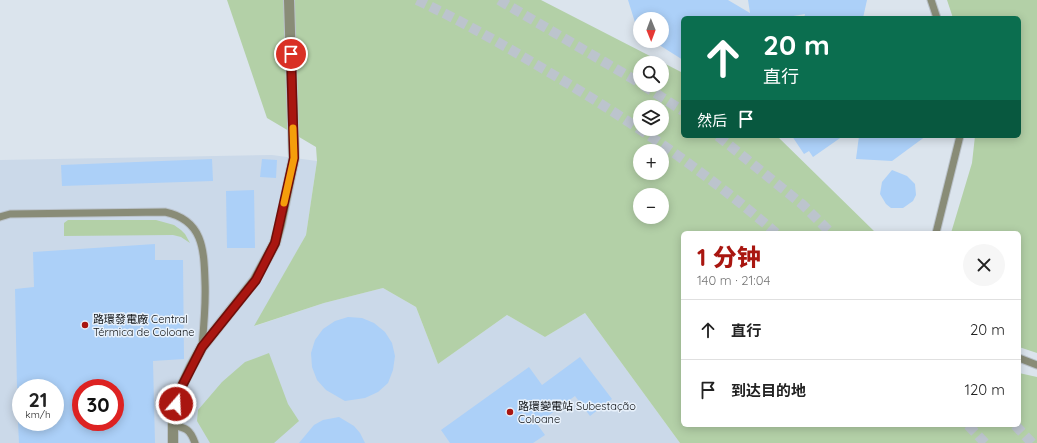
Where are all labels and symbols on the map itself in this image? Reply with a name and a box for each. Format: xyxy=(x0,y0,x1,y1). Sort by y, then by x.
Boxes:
north arrow xyxy=(633,12,669,48)
pin xyxy=(274,37,308,71)
place label: 路環發電廠 Central Térmica de Coloane xyxy=(93,312,195,339)
marker: 路環發電廠 Central Térmica de Coloane xyxy=(80,320,90,330)
speed limit sign: 30 xyxy=(72,379,124,431)
position arrow xyxy=(155,383,197,425)
place label: 路環變電站 Subestação Coloane xyxy=(518,399,636,426)
marker: 路環變電站 Subestação Coloane xyxy=(505,407,515,417)

